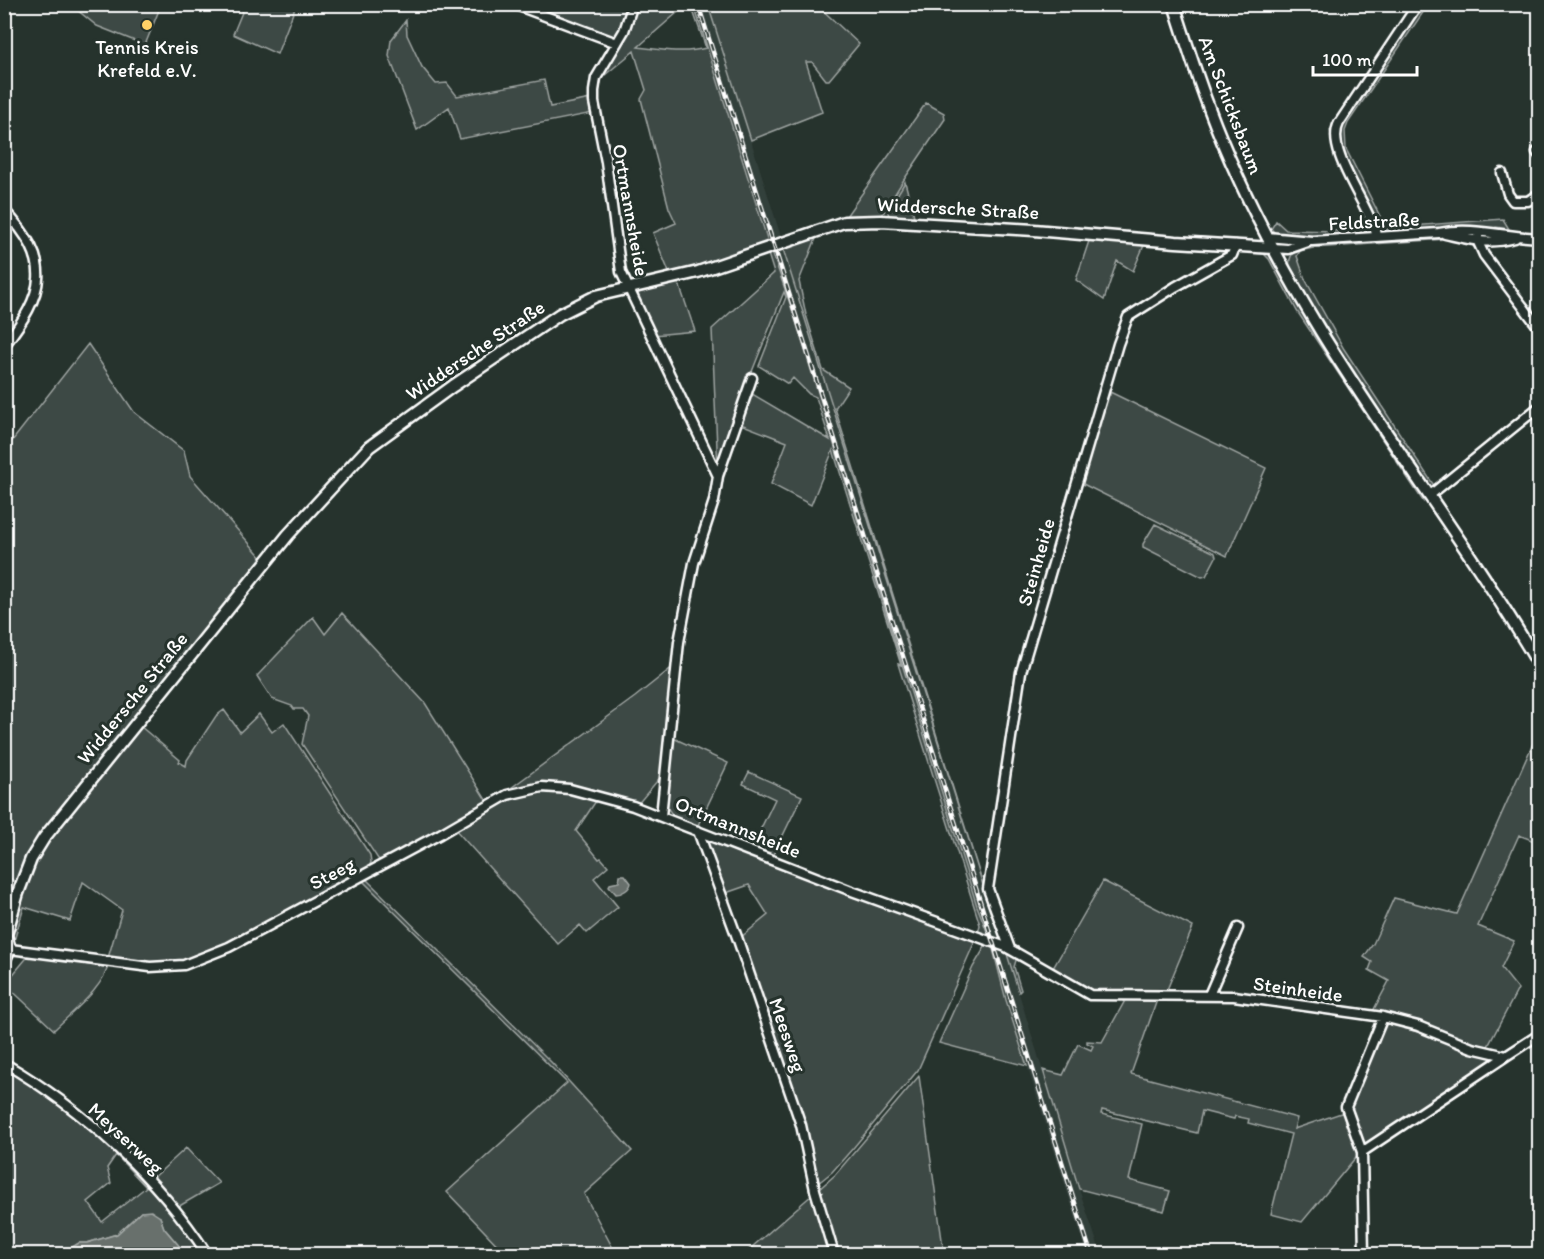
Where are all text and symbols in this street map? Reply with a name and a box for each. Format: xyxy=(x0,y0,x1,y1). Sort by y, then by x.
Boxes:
marker: Tennis Kreis Krefeld e.V. xyxy=(140,18,154,32)
street label: Am Schicksbaum xyxy=(1194,32,1268,178)
place label: Tennis Kreis Krefeld e.V. xyxy=(95,35,199,82)
scale bar xyxy=(1313,39,1416,77)
text: 100 m xyxy=(1322,49,1372,71)
street label: Ortmannsheide xyxy=(608,142,654,278)
street label: Widdersche Straße xyxy=(876,192,1040,224)
street label: Feldstraße xyxy=(1328,207,1420,235)
street label: Widdersche Straße xyxy=(401,295,549,405)
street label: Steinheide xyxy=(1012,515,1060,609)
street label: Widdersche Straße xyxy=(71,627,193,769)
street label: Ortmannsheide xyxy=(672,791,804,863)
street label: Steeg xyxy=(305,851,360,895)
street label: Steinheide xyxy=(1252,971,1344,1007)
street label: Meesweg xyxy=(764,995,812,1076)
street label: Meyserweg xyxy=(83,1097,169,1180)

